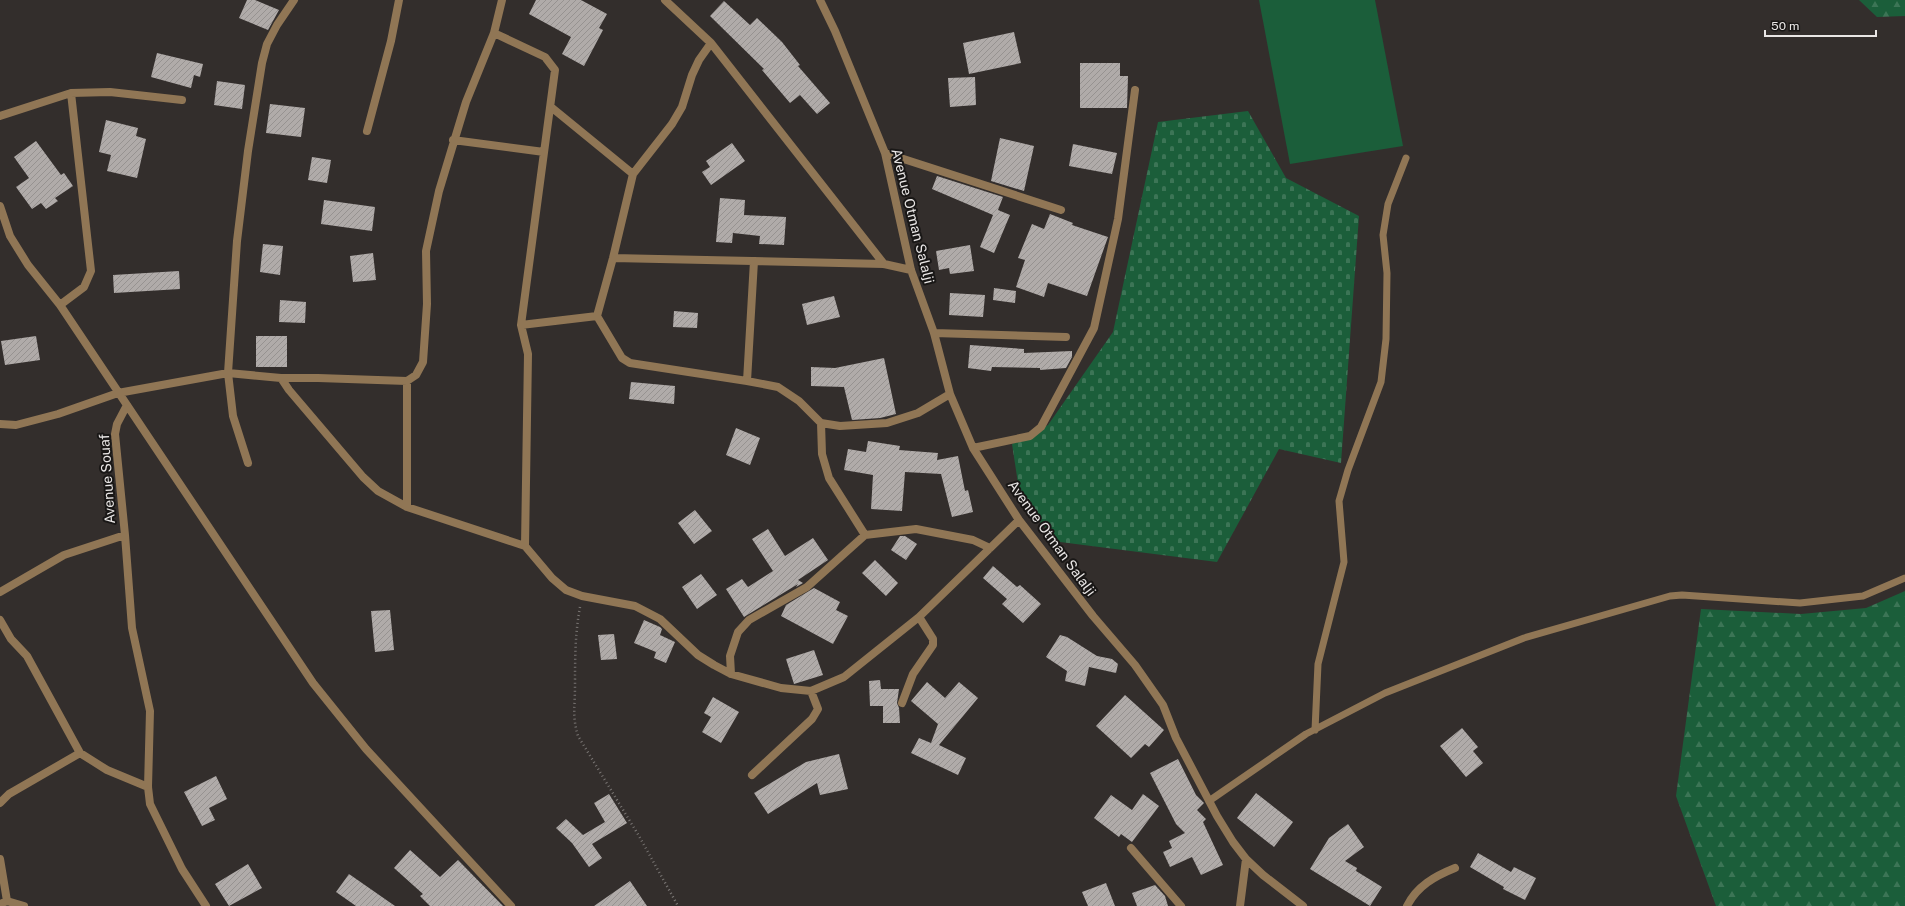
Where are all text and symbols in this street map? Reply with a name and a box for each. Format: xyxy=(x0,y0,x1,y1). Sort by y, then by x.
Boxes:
scale bar xyxy=(1765,12,1876,38)
text: 50 m xyxy=(1771,19,1799,33)
street label: Avenue Otman Salalji xyxy=(888,147,938,285)
street label: Avenue Souaf xyxy=(96,433,118,524)
street label: Avenue Otman Salalji xyxy=(1005,477,1099,599)

